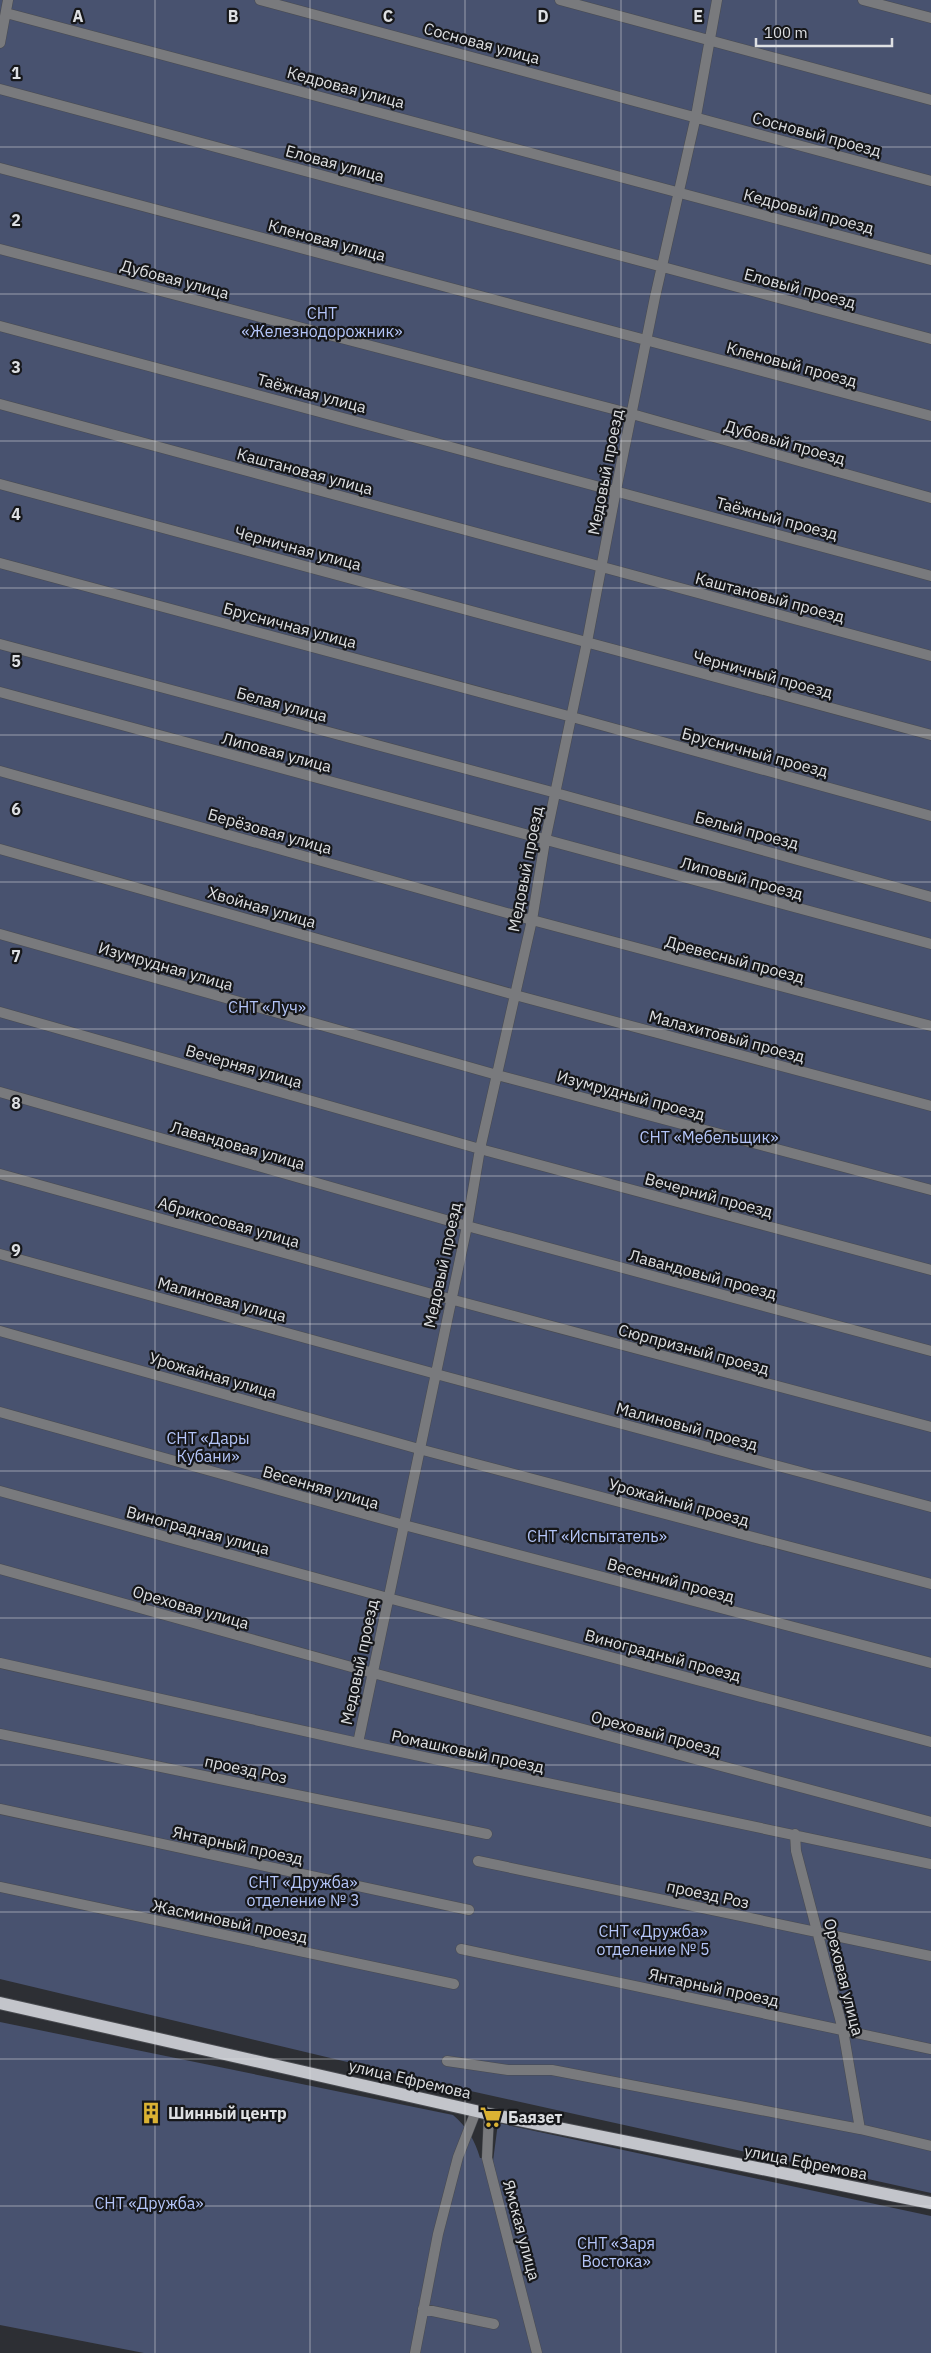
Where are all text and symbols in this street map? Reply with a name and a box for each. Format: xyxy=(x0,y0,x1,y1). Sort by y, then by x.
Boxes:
text: A xyxy=(73,6,84,26)
text: B xyxy=(228,6,239,26)
text: C xyxy=(383,6,393,26)
text: D xyxy=(537,6,549,26)
text: E xyxy=(693,6,703,26)
scale bar xyxy=(756,15,892,47)
street label: Сосновая улица xyxy=(422,18,543,68)
text: 100 m xyxy=(764,23,808,42)
street label: Кедровая улица xyxy=(285,62,407,112)
text: 1 xyxy=(11,63,21,83)
street label: Сосновый проезд xyxy=(750,107,884,161)
street label: Еловая улица xyxy=(283,140,387,186)
street label: Кедровый проезд xyxy=(742,184,877,238)
text: 2 xyxy=(11,210,21,230)
street label: Кленовая улица xyxy=(266,215,388,265)
street label: Дубовая улица xyxy=(119,255,232,303)
street label: Еловый проезд xyxy=(742,263,858,313)
park label: СНТ «Железнодорожник» xyxy=(242,303,402,341)
street label: Кленовый проезд xyxy=(725,337,860,391)
text: 3 xyxy=(11,357,21,377)
street label: Таёжная улица xyxy=(255,369,369,417)
street label: Медовый проезд xyxy=(583,407,627,537)
street label: Дубовый проезд xyxy=(722,415,848,469)
street label: Каштановая улица xyxy=(235,443,376,499)
street label: Таёжный проезд xyxy=(714,492,841,544)
text: 4 xyxy=(11,504,21,524)
street label: Черничная улица xyxy=(232,521,364,575)
street label: Каштановый проезд xyxy=(693,567,847,627)
street label: Брусничная улица xyxy=(221,598,359,653)
street label: Черничный проезд xyxy=(691,646,835,702)
text: 5 xyxy=(11,651,21,671)
street label: Белая улица xyxy=(234,682,330,726)
street label: Брусничный проезд xyxy=(680,723,831,781)
street label: Липовая улица xyxy=(220,728,334,776)
text: 6 xyxy=(11,799,21,819)
street label: Берёзовая улица xyxy=(206,804,335,858)
street label: Медовый проезд xyxy=(503,804,547,934)
street label: Белый проезд xyxy=(693,807,801,854)
street label: Липовый проезд xyxy=(679,852,806,904)
street label: Хвойная улица xyxy=(206,882,319,932)
street label: Древесный проезд xyxy=(663,931,807,987)
street label: Изумрудная улица xyxy=(96,937,236,995)
text: 7 xyxy=(11,946,21,966)
park label: СНТ «Луч» xyxy=(228,997,306,1017)
street label: Малахитовый проезд xyxy=(647,1006,808,1067)
street label: Вечерняя улица xyxy=(183,1040,305,1092)
street label: Изумрудный проезд xyxy=(555,1066,708,1125)
text: 8 xyxy=(11,1093,21,1113)
street label: Лавандовая улица xyxy=(169,1116,308,1174)
park label: СНТ «Мебельщик» xyxy=(639,1127,779,1147)
street label: Вечерний проезд xyxy=(643,1168,776,1222)
street label: Абрикосовая улица xyxy=(156,1192,303,1252)
street label: Медовый проезд xyxy=(419,1200,465,1330)
text: 9 xyxy=(11,1240,21,1260)
street label: Лавандовый проезд xyxy=(627,1245,780,1303)
street label: Малиновая улица xyxy=(155,1272,289,1326)
street label: Сюрпризный проезд xyxy=(616,1319,772,1379)
street label: Урожайная улица xyxy=(147,1347,279,1403)
street label: Малиновый проезд xyxy=(614,1397,761,1455)
park label: СНТ «Дары Кубани» xyxy=(166,1428,250,1466)
street label: Весенняя улица xyxy=(261,1461,382,1513)
street label: Урожайный проезд xyxy=(606,1474,752,1531)
street label: Виноградная улица xyxy=(124,1501,272,1559)
park label: СНТ «Испытатель» xyxy=(527,1526,667,1546)
street label: Весенний проезд xyxy=(605,1553,737,1607)
street label: Ореховая улица xyxy=(131,1581,252,1633)
street label: Медовый проезд xyxy=(336,1597,382,1727)
street label: Виноградный проезд xyxy=(583,1625,744,1686)
street label: Ореховый проезд xyxy=(589,1706,724,1760)
street label: Ромашковый проезд xyxy=(390,1725,547,1777)
street label: проезд Роз xyxy=(203,1751,289,1787)
street label: Янтарный проезд xyxy=(171,1821,305,1869)
park label: СНТ «Дружба» отделение № 3 xyxy=(246,1872,360,1910)
street label: проезд Роз xyxy=(665,1876,751,1912)
street label: Жасминовый проезд xyxy=(150,1895,310,1947)
street label: Ореховая улица xyxy=(820,1916,868,2038)
park label: СНТ «Дружба» отделение № 5 xyxy=(596,1921,710,1959)
street label: Янтарный проезд xyxy=(647,1963,781,2011)
street label: улица Ефремова xyxy=(347,2055,474,2103)
building icon: Шинный центр xyxy=(138,2100,164,2126)
place label: Шинный центр xyxy=(168,2103,287,2123)
supermarket icon: Баязет xyxy=(478,2104,504,2130)
place label: Баязет xyxy=(508,2107,562,2127)
street label: улица Ефремова xyxy=(743,2140,870,2184)
street label: Ямская улица xyxy=(499,2178,545,2283)
park label: СНТ «Дружба» xyxy=(94,2193,204,2213)
park label: СНТ «Заря Востока» xyxy=(577,2233,655,2271)

